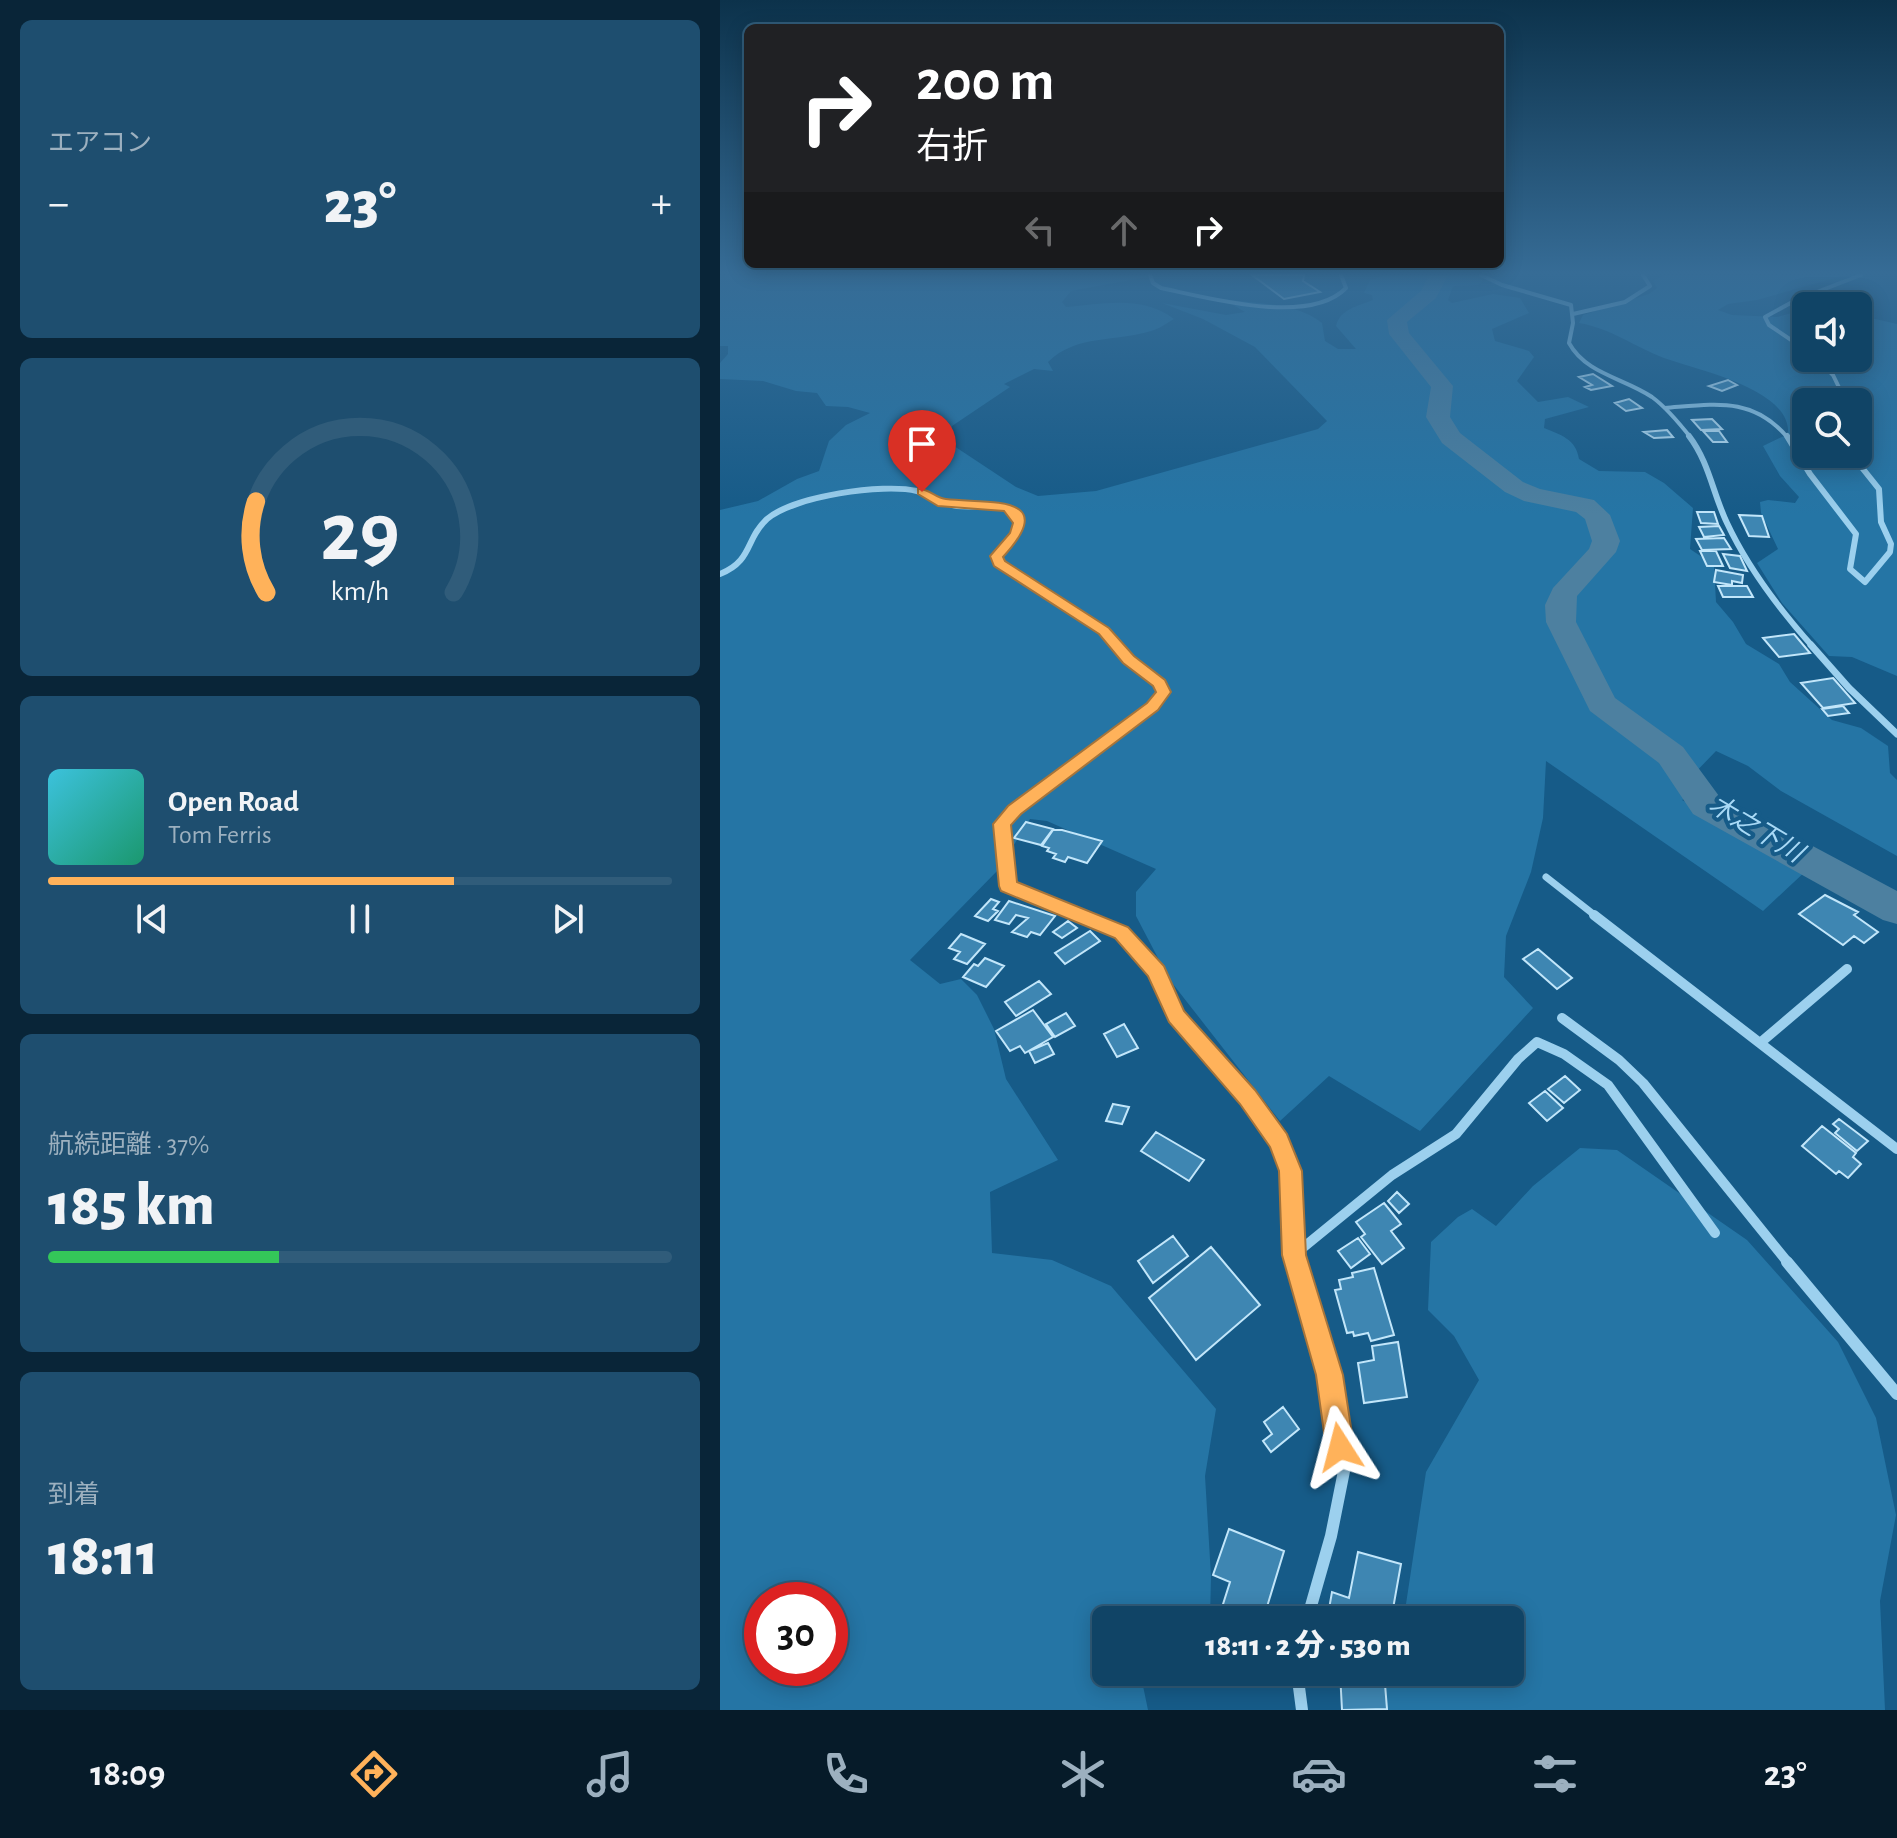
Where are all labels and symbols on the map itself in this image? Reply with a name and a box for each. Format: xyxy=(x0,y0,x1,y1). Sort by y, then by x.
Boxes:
pin xyxy=(888,410,956,492)
water label: 木之下川 xyxy=(1705,790,1810,868)
position arrow xyxy=(1298,1405,1382,1489)
speed limit sign: 30 xyxy=(744,1582,848,1686)

